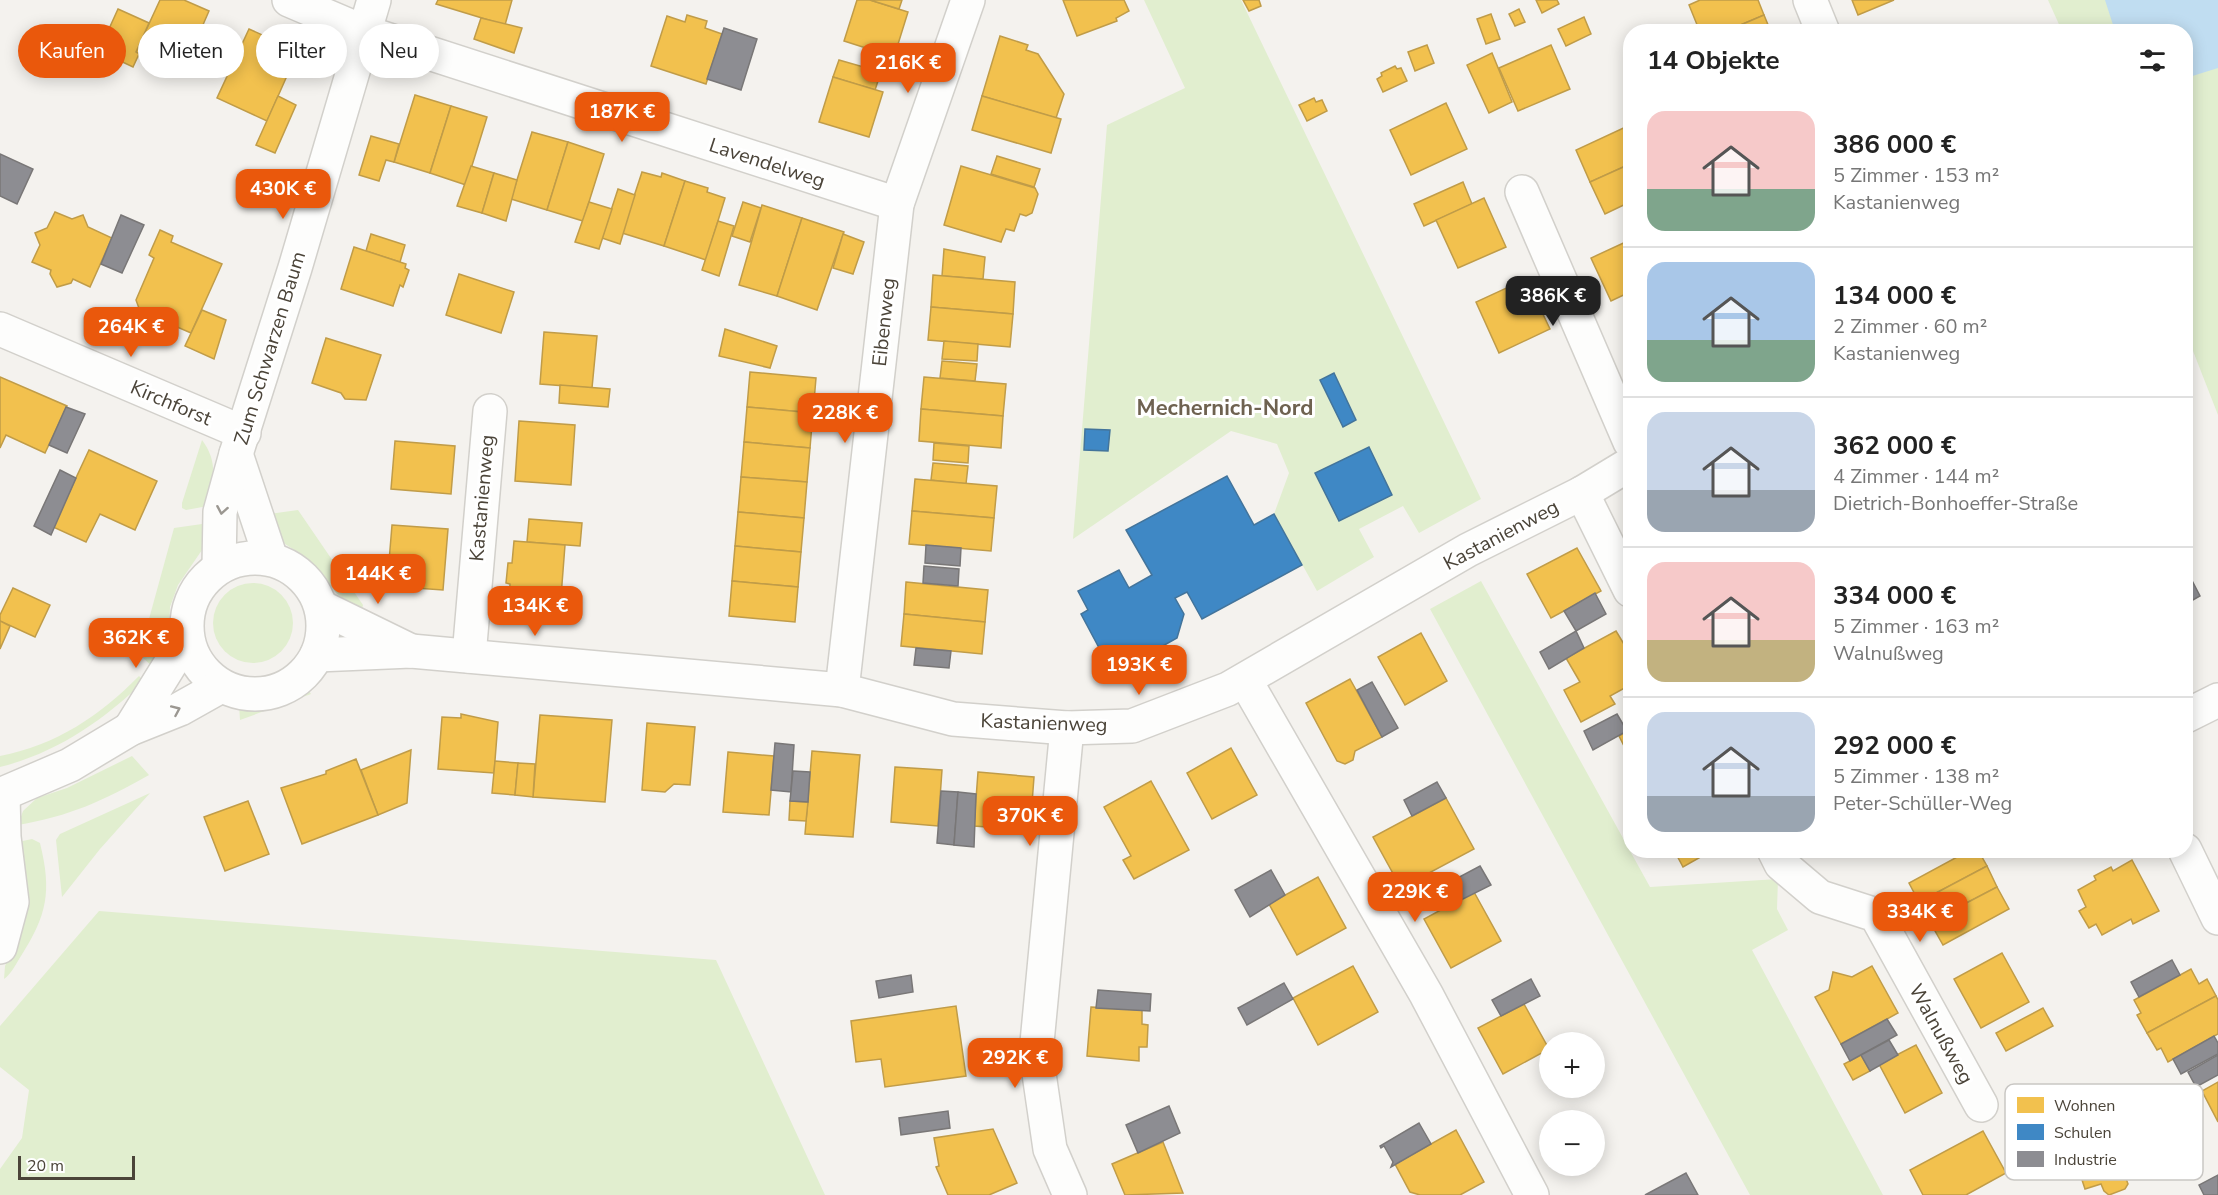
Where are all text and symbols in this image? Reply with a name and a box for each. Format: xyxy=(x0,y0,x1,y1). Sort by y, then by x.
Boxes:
chip: Kaufen xyxy=(18,24,126,78)
chip: Mieten xyxy=(138,24,244,78)
chip: Filter xyxy=(256,24,347,78)
chip: Neu xyxy=(359,24,439,78)
pin: 216K € xyxy=(859,43,957,94)
text: 14 Objekte xyxy=(1647,43,1780,78)
icon: filters xyxy=(2136,44,2169,77)
text: 216K € xyxy=(875,49,941,76)
pin: 187K € xyxy=(573,92,671,143)
text: 187K € xyxy=(589,98,655,125)
text: 386 000 € xyxy=(1833,127,1956,162)
street label: Lavendelweg xyxy=(706,132,828,194)
icon: home xyxy=(1695,135,1767,207)
text: 5 Zimmer · 153 m² xyxy=(1833,162,1999,189)
pin: 430K € xyxy=(234,169,332,220)
text: 430K € xyxy=(250,175,316,202)
text: Kastanienweg xyxy=(1833,189,1960,216)
street label: Zum Schwarzen Baum xyxy=(228,248,312,448)
street label: Eibenweg xyxy=(866,276,902,368)
pin: 386K € xyxy=(1504,276,1602,327)
text: 134 000 € xyxy=(1833,278,1956,313)
text: 386K € xyxy=(1520,282,1586,309)
icon: home xyxy=(1695,286,1767,358)
pin: 264K € xyxy=(82,307,180,358)
text: 264K € xyxy=(98,313,164,340)
text: 2 Zimmer · 60 m² xyxy=(1833,313,1987,340)
text: Kastanienweg xyxy=(1833,340,1960,367)
street label: Kirchforst xyxy=(126,374,217,433)
pin: 228K € xyxy=(796,393,894,444)
district label: Mechernich-Nord xyxy=(1137,393,1313,423)
text: 228K € xyxy=(812,399,878,426)
text: 362 000 € xyxy=(1833,428,1956,463)
street label: Kastanienweg xyxy=(463,433,501,563)
icon: home xyxy=(1695,436,1767,508)
text: 4 Zimmer · 144 m² xyxy=(1833,463,1999,490)
text: Dietrich-Bonhoeffer-Straße xyxy=(1833,490,2078,517)
street label: Kastanienweg xyxy=(1439,493,1563,577)
one-way arrow xyxy=(216,504,229,514)
pin: 144K € xyxy=(329,554,427,605)
text: 144K € xyxy=(345,560,411,587)
text: 334 000 € xyxy=(1833,578,1956,613)
pin: 134K € xyxy=(486,586,584,637)
icon: home xyxy=(1695,586,1767,658)
text: 134K € xyxy=(502,592,568,619)
text: 5 Zimmer · 163 m² xyxy=(1833,613,1999,640)
pin: 362K € xyxy=(87,618,185,669)
text: 362K € xyxy=(103,624,169,651)
text: Walnußweg xyxy=(1833,640,1944,667)
pin: 193K € xyxy=(1090,645,1188,696)
text: 193K € xyxy=(1106,651,1172,678)
one-way arrow xyxy=(170,705,181,717)
street label: Kastanienweg xyxy=(980,707,1108,739)
text: 292 000 € xyxy=(1833,728,1956,763)
icon: home xyxy=(1695,736,1767,808)
text: 5 Zimmer · 138 m² xyxy=(1833,763,1999,790)
text: Peter-Schüller-Weg xyxy=(1833,790,2012,817)
pin: 370K € xyxy=(981,796,1079,847)
text: 370K € xyxy=(997,802,1063,829)
pin: 229K € xyxy=(1366,872,1464,923)
text: 229K € xyxy=(1382,878,1448,905)
pin: 334K € xyxy=(1871,892,1969,943)
text: 334K € xyxy=(1887,898,1953,925)
street label: Walnußweg xyxy=(1902,979,1980,1089)
map controls xyxy=(1539,1032,1605,1176)
button: + xyxy=(1539,1032,1605,1098)
pin: 292K € xyxy=(966,1038,1064,1089)
text: 292K € xyxy=(982,1044,1048,1071)
legend xyxy=(2005,1084,2203,1180)
text: Wohnen xyxy=(2054,1095,2115,1117)
button: − xyxy=(1539,1110,1605,1176)
text: Schulen xyxy=(2054,1122,2112,1144)
text: Industrie xyxy=(2054,1149,2117,1171)
scale bar xyxy=(18,1153,135,1180)
text: 20 m xyxy=(27,1155,64,1177)

